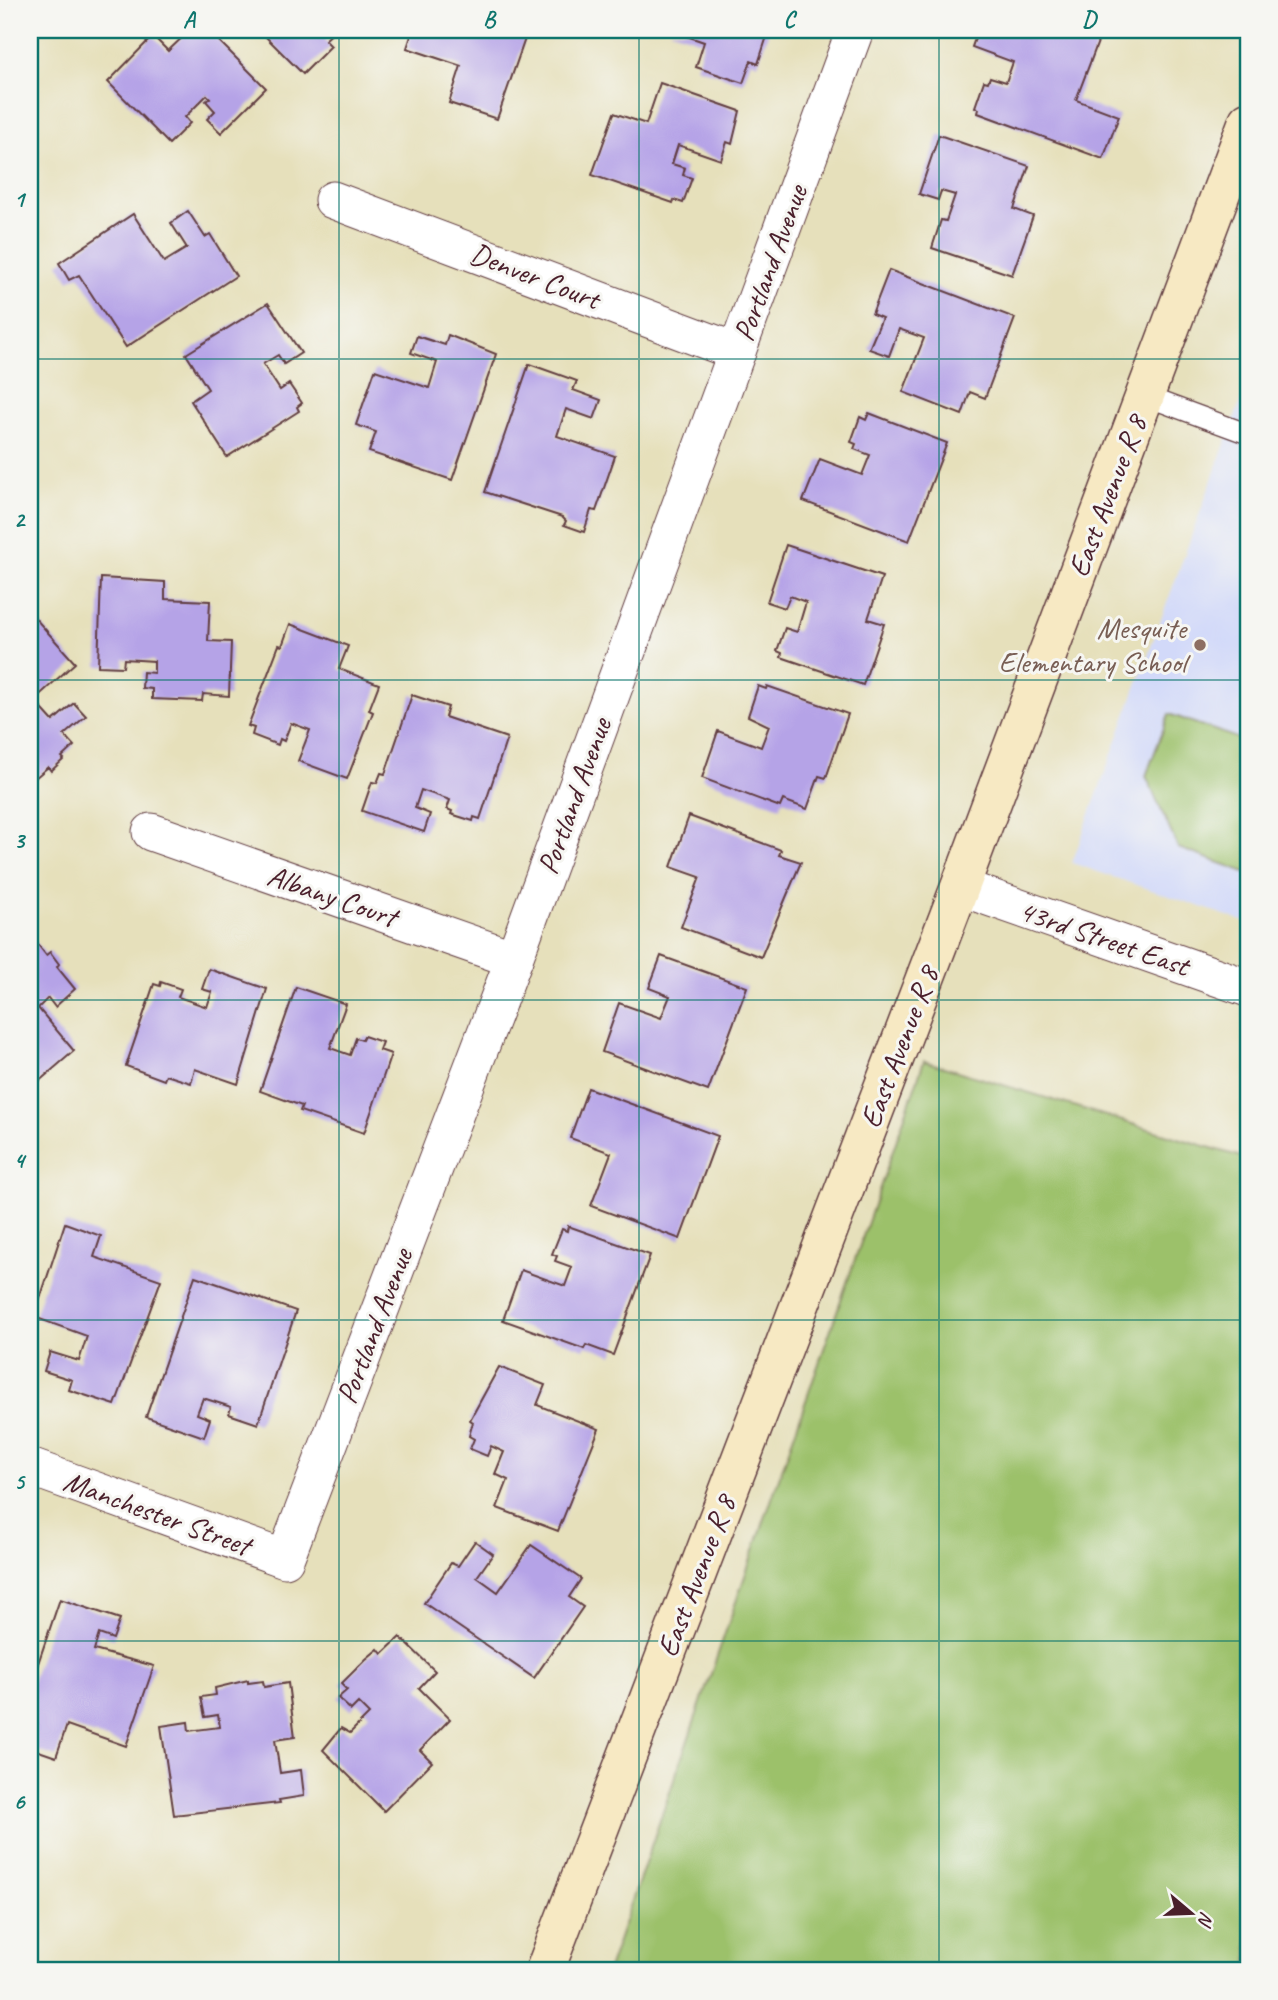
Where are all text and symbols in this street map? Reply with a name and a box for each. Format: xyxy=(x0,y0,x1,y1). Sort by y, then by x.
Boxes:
text: A xyxy=(183,5,197,34)
text: B xyxy=(483,5,497,34)
text: C xyxy=(784,5,798,34)
text: D xyxy=(1082,5,1098,34)
street label: Portland Avenue xyxy=(724,178,816,346)
text: 1 xyxy=(14,185,27,214)
street label: Denver Court xyxy=(465,234,608,319)
street label: East Avenue R 8 xyxy=(1059,408,1156,582)
text: 2 xyxy=(14,505,27,534)
place label: Mesquite Elementary School xyxy=(999,609,1191,681)
marker: Mesquite Elementary School xyxy=(1192,637,1208,653)
street label: Portland Avenue xyxy=(528,711,620,879)
text: 3 xyxy=(14,826,27,855)
street label: Albany Court xyxy=(263,856,405,937)
street label: 43rd Street East xyxy=(1014,891,1197,986)
street label: East Avenue R 8 xyxy=(851,959,948,1133)
text: 4 xyxy=(14,1146,27,1175)
street label: Portland Avenue xyxy=(327,1241,422,1409)
street label: Manchester Street xyxy=(59,1462,259,1566)
text: 5 xyxy=(14,1467,26,1496)
street label: East Avenue R 8 xyxy=(648,1488,745,1662)
text: 6 xyxy=(14,1787,27,1816)
north arrow xyxy=(1156,1878,1226,1948)
text: N xyxy=(1192,1909,1219,1931)

